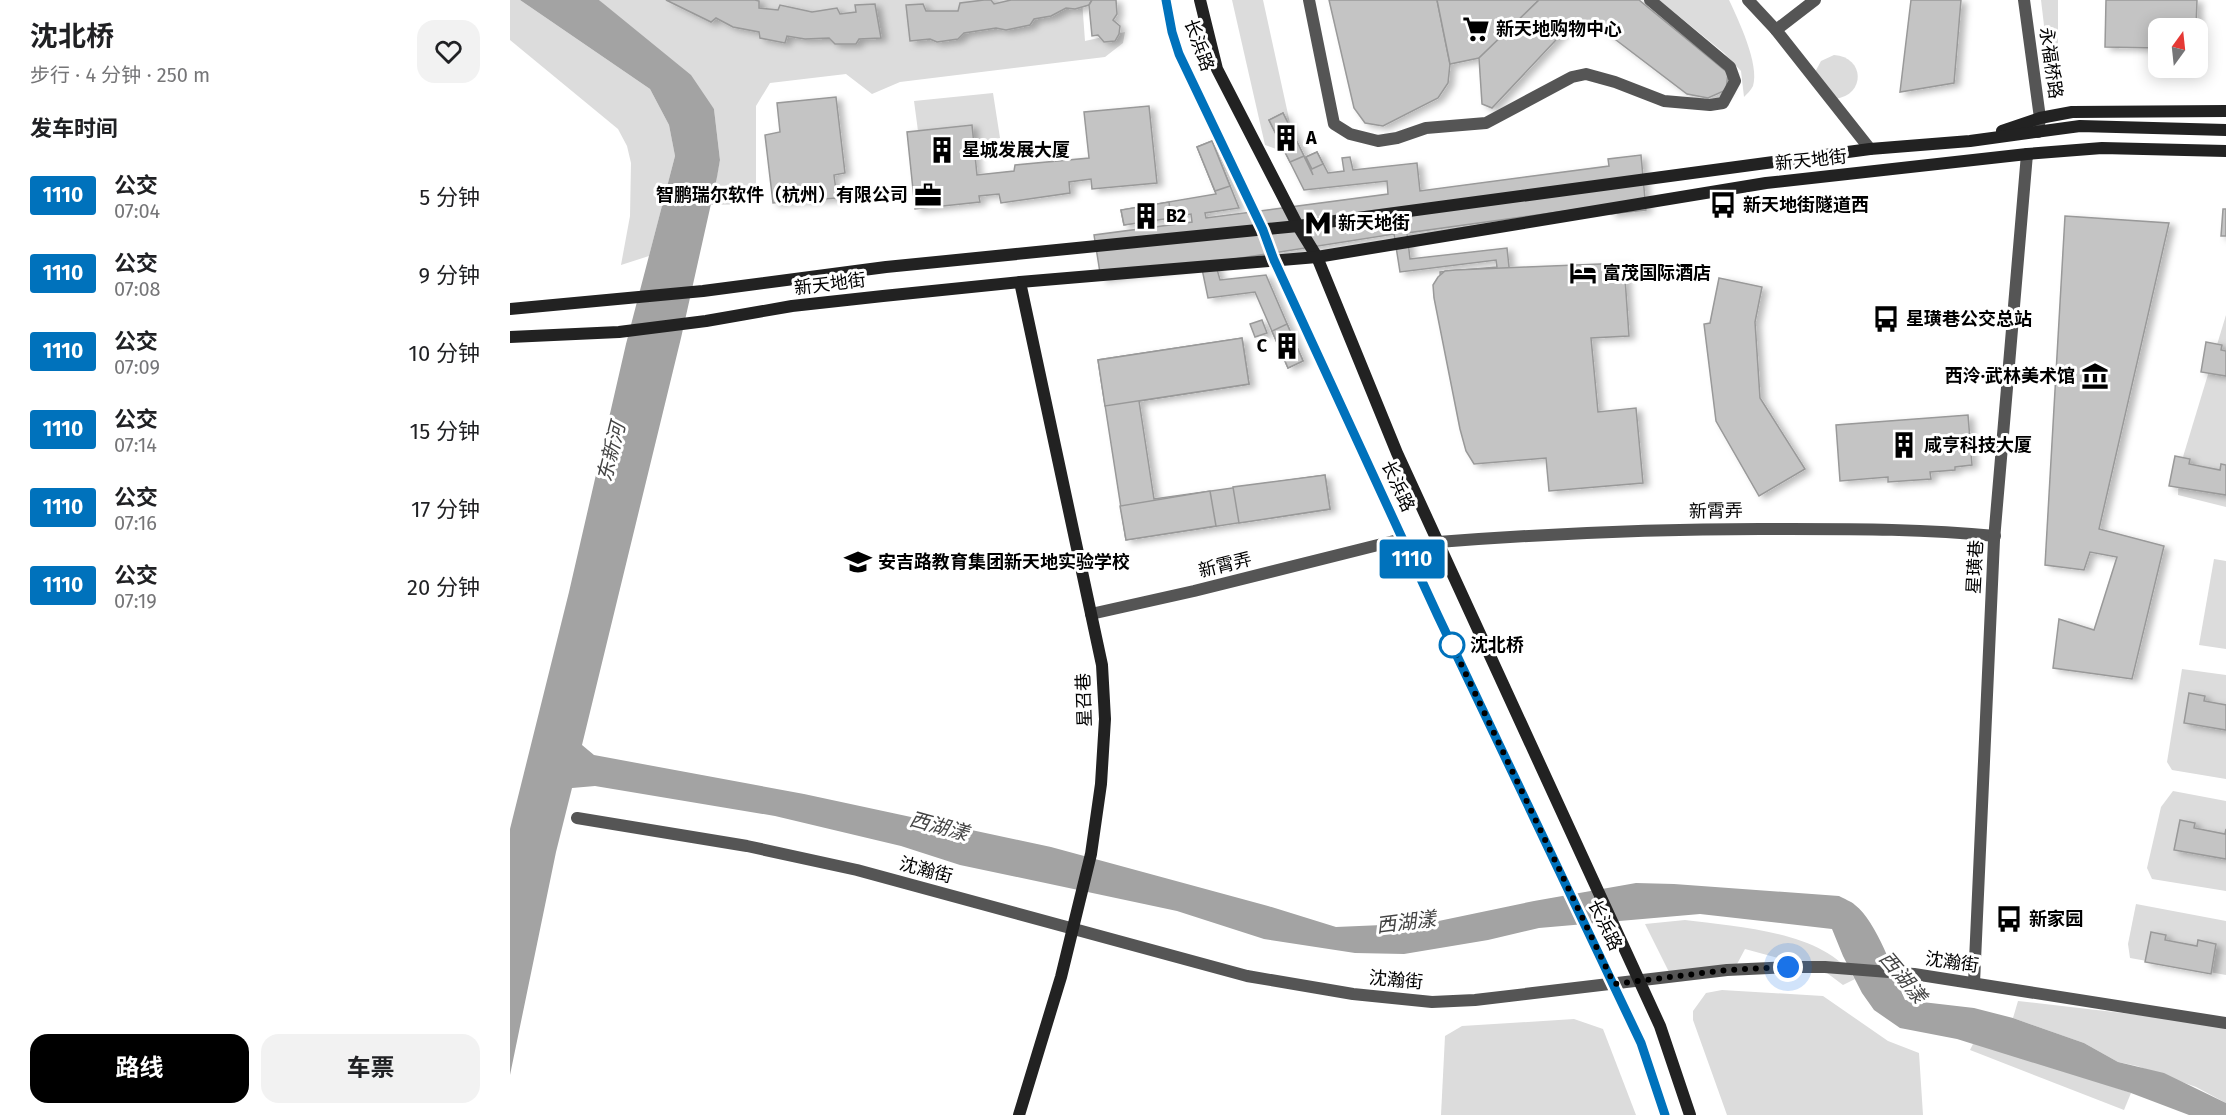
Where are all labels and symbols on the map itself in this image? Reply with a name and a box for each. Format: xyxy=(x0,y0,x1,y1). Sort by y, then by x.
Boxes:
supermarket icon: 新天地购物中心 xyxy=(1461,14,1491,44)
street label: 长浜路 xyxy=(1179,16,1219,74)
place label: 新天地购物中心 xyxy=(1496,18,1622,40)
north arrow xyxy=(2148,18,2208,78)
street label: 永福桥路 xyxy=(2035,26,2067,100)
building icon: A xyxy=(1271,123,1301,153)
place label: A xyxy=(1305,127,1317,149)
building icon: 星城发展大厦 xyxy=(927,135,957,165)
place label: 星城发展大厦 xyxy=(962,139,1070,161)
street label: 新天地街 xyxy=(1774,145,1848,175)
office icon: 智鹏瑞尔软件（杭州）有限公司 xyxy=(913,180,943,210)
place label: 智鹏瑞尔软件（杭州）有限公司 xyxy=(656,184,908,206)
bus stop icon: 新天地街隧道西 xyxy=(1708,190,1738,220)
place label: 新天地街隧道西 xyxy=(1743,194,1869,216)
building icon: B2 xyxy=(1131,201,1161,231)
place label: B2 xyxy=(1166,205,1186,227)
metro station icon: 新天地街 xyxy=(1303,208,1333,238)
place label: 新天地街 xyxy=(1338,212,1410,234)
hotel icon: 富茂国际酒店 xyxy=(1568,258,1598,288)
place label: 富茂国际酒店 xyxy=(1603,262,1711,284)
street label: 新天地街 xyxy=(793,269,867,299)
bus stop icon: 星璜巷公交总站 xyxy=(1871,304,1901,334)
place label: 星璜巷公交总站 xyxy=(1906,308,2032,330)
building icon: C xyxy=(1272,331,1302,361)
place label: C xyxy=(1257,335,1268,357)
museum icon: 西泠·武林美术馆 xyxy=(2080,361,2110,391)
place label: 西泠·武林美术馆 xyxy=(1945,365,2075,387)
water label: 东新河 xyxy=(592,416,631,484)
building icon: 咸亨科技大厦 xyxy=(1889,430,1919,460)
place label: 咸亨科技大厦 xyxy=(1924,434,2032,456)
street label: 长浜路 xyxy=(1377,457,1419,515)
street label: 新霄弄 xyxy=(1689,500,1743,522)
street label: 星璜巷 xyxy=(1963,539,1987,595)
line badge: 1110 xyxy=(1370,540,1454,578)
school or university icon: 安吉路教育集团新天地实验学校 xyxy=(843,547,873,577)
street label: 新霄弄 xyxy=(1196,548,1254,582)
place label: 安吉路教育集团新天地实验学校 xyxy=(878,551,1130,573)
marker: 沈北桥 xyxy=(1439,632,1465,658)
place label: 沈北桥 xyxy=(1470,634,1524,656)
street label: 星召巷 xyxy=(1072,673,1096,727)
water label: 西湖漾 xyxy=(907,807,974,846)
street label: 沈瀚街 xyxy=(897,852,955,888)
street label: 长浜路 xyxy=(1583,896,1627,954)
bus stop icon: 新家园 xyxy=(1994,904,2024,934)
water label: 西湖漾 xyxy=(1375,906,1440,938)
place label: 新家园 xyxy=(2029,908,2083,930)
water label: 西湖漾 xyxy=(1875,946,1933,1010)
street label: 沈瀚街 xyxy=(1924,947,1980,977)
your location xyxy=(1773,952,1803,982)
street label: 沈瀚街 xyxy=(1368,967,1424,993)

